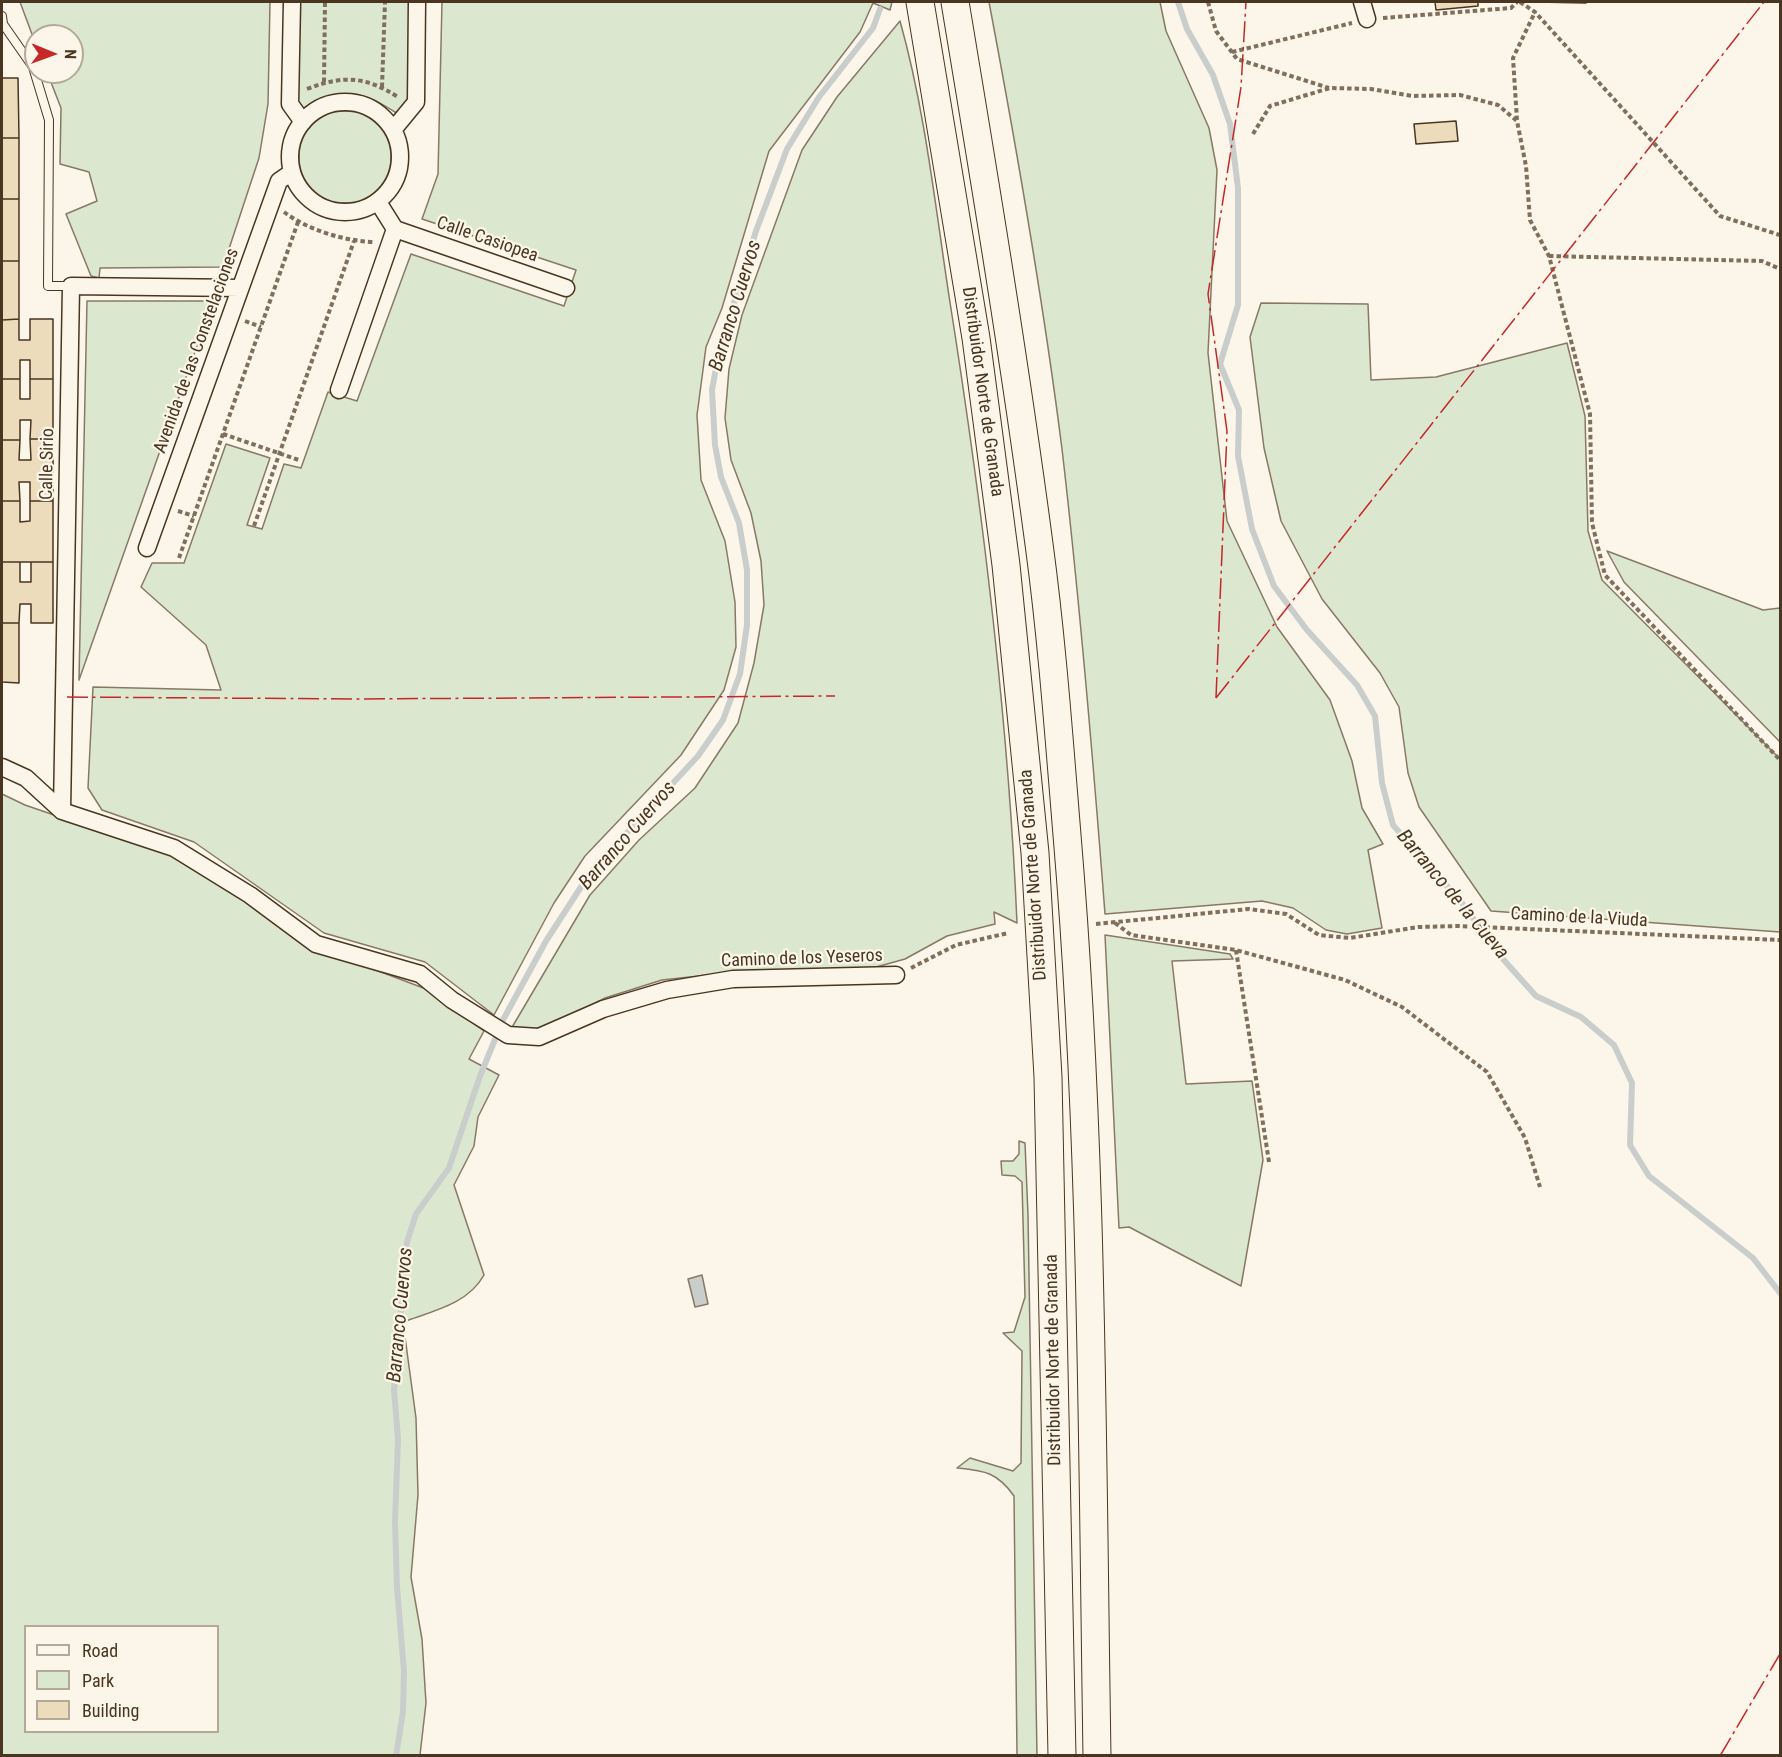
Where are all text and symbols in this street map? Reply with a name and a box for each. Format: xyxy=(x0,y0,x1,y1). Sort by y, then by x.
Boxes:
north arrow xyxy=(24,24,84,84)
text: N xyxy=(61,49,80,59)
street label: Calle Casiopea xyxy=(433,213,541,267)
water label: Barranco Cuervos xyxy=(705,238,767,374)
street label: Avenida de las Constelaciones xyxy=(150,246,244,456)
street label: Distribuidor Norte de Granada xyxy=(957,286,1007,498)
street label: Calle Sirio xyxy=(37,428,59,500)
street label: Distribuidor Norte de Granada xyxy=(1016,769,1052,981)
water label: Barranco Cuervos xyxy=(574,777,682,895)
water label: Barranco de la Cueva xyxy=(1391,825,1513,965)
street label: Camino de la Viuda xyxy=(1510,904,1648,932)
street label: Camino de los Yeseros xyxy=(721,945,883,973)
water label: Barranco Cuervos xyxy=(383,1246,419,1384)
street label: Distribuidor Norte de Granada xyxy=(1041,1254,1067,1466)
legend xyxy=(24,1625,219,1733)
text: Road xyxy=(82,1640,118,1661)
text: Park xyxy=(82,1670,114,1691)
text: Building xyxy=(82,1700,139,1721)

